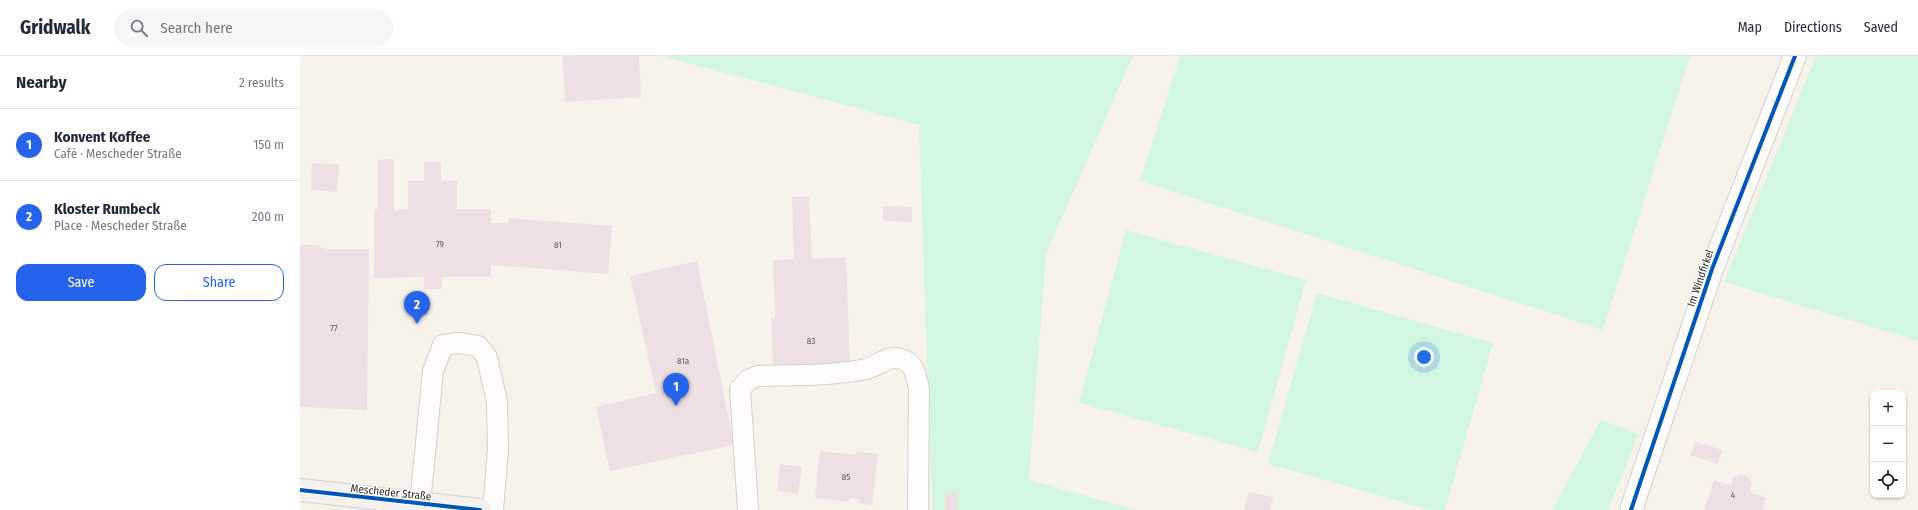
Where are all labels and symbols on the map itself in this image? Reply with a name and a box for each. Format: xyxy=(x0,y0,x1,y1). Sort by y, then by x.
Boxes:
house number: 79 xyxy=(436,239,444,249)
house number: 81 xyxy=(554,240,562,250)
street label: Im Windfirkel xyxy=(1685,248,1716,308)
pin: 2 xyxy=(404,291,430,324)
house number: 77 xyxy=(330,323,338,333)
house number: 83 xyxy=(807,336,815,346)
your location xyxy=(1414,347,1434,367)
house number: 81a xyxy=(677,356,690,366)
pin: 1 xyxy=(663,373,689,406)
house number: 85 xyxy=(842,472,850,482)
street label: Mescheder Straße xyxy=(350,482,432,503)
house number: 4 xyxy=(1731,490,1736,500)

